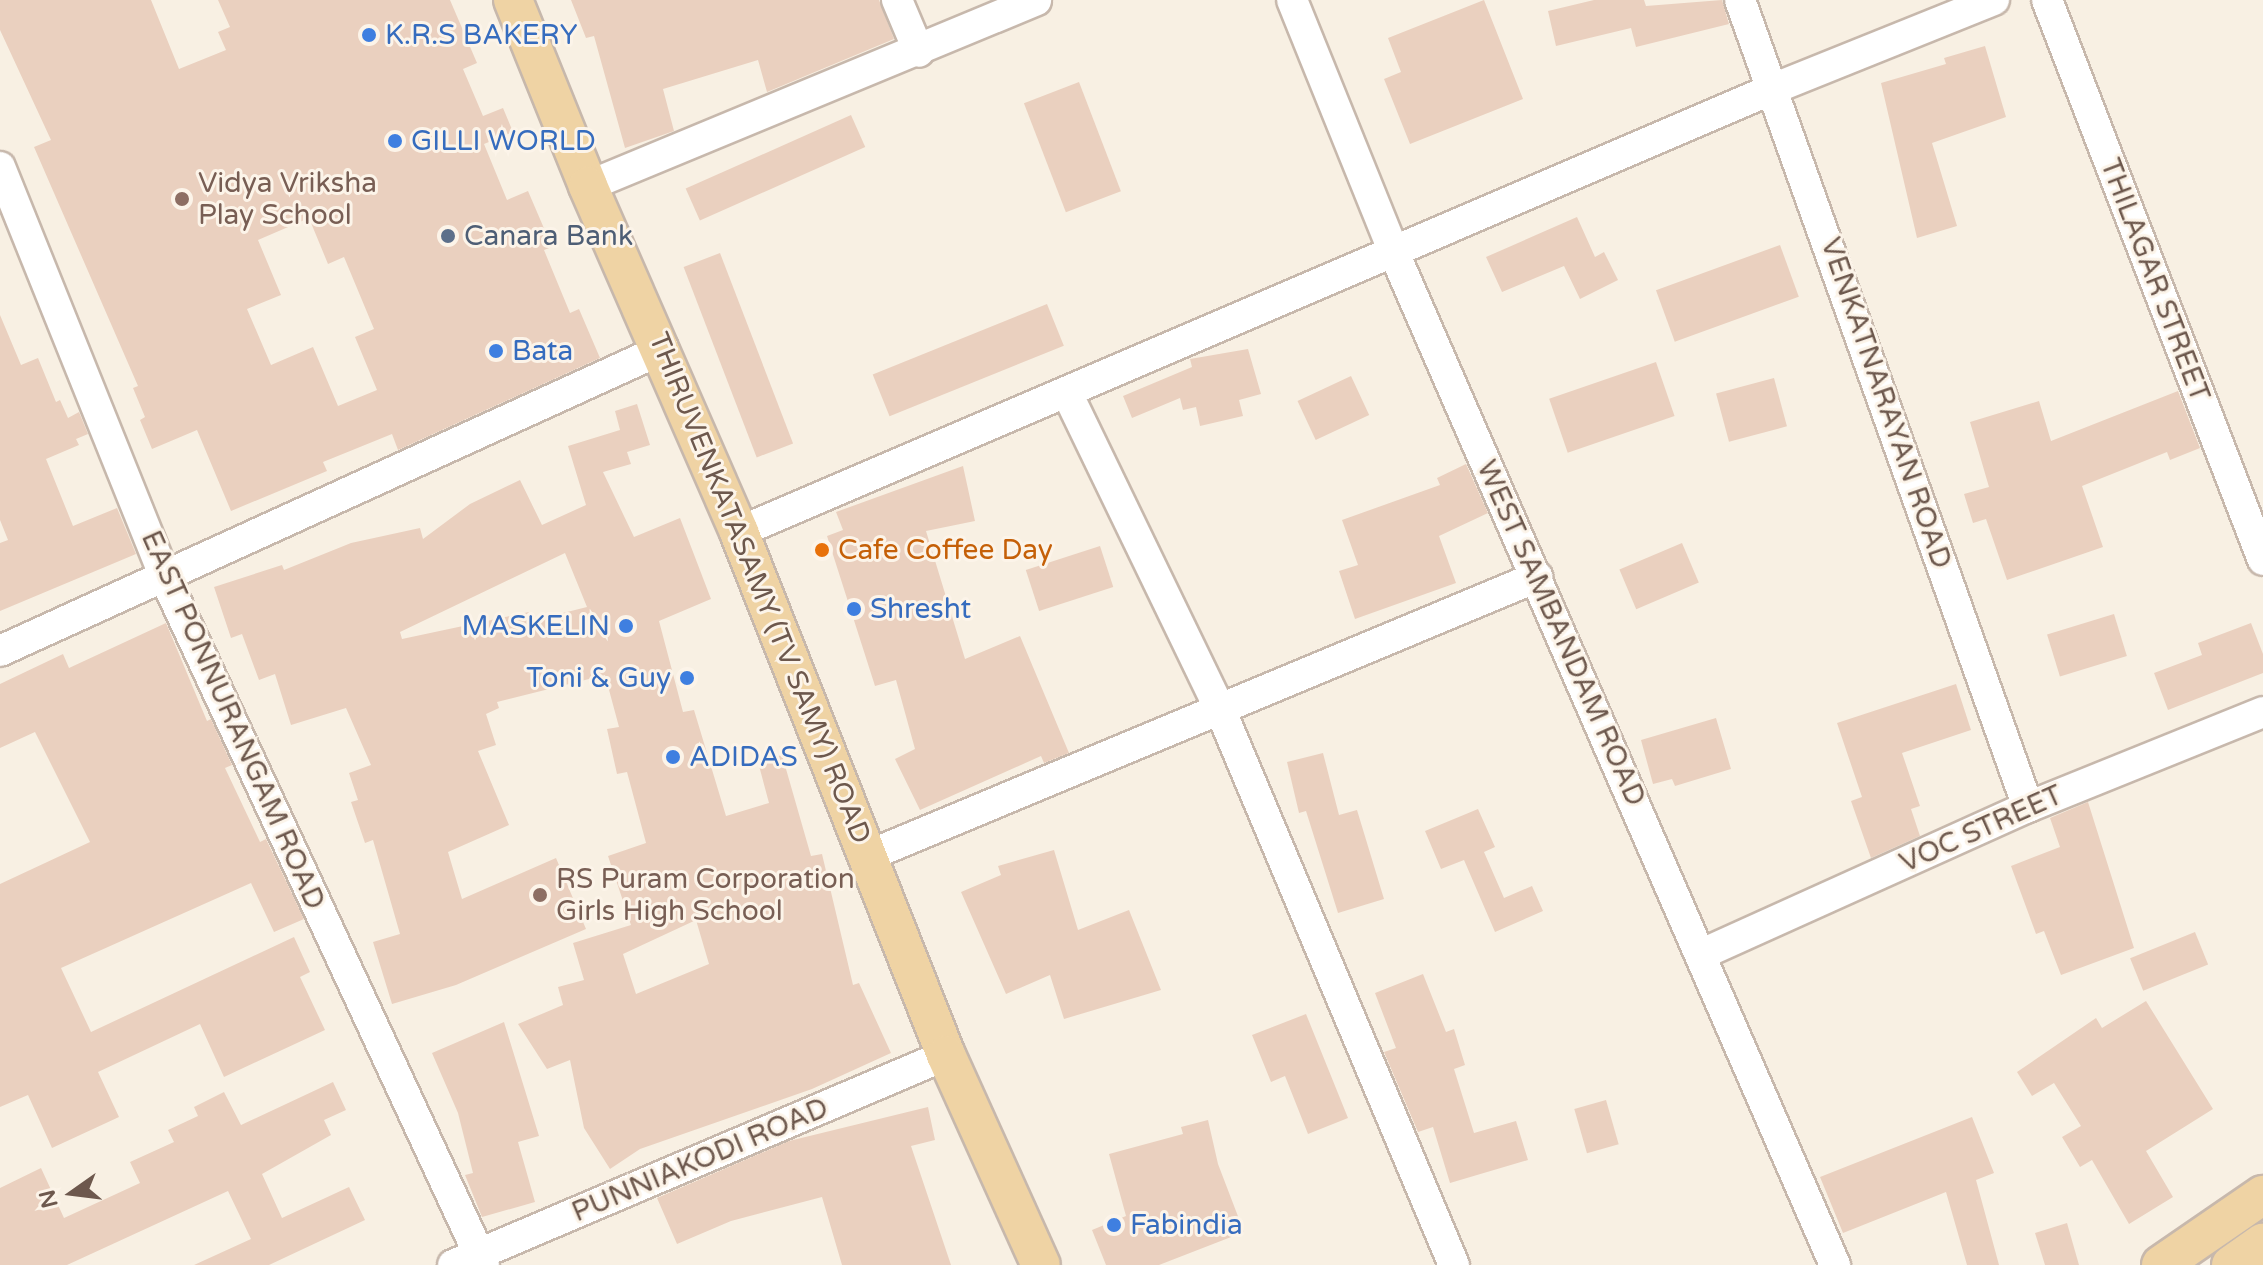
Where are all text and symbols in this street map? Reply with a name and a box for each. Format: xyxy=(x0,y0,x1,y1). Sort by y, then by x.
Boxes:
place label: K.R.S BAKERY xyxy=(385,18,578,52)
marker: K.R.S BAKERY xyxy=(360,26,378,44)
place label: GILLI WORLD xyxy=(411,124,596,158)
marker: GILLI WORLD xyxy=(386,132,404,150)
street label: THILAGAR STREET xyxy=(2093,154,2217,406)
place label: Vidya Vriksha Play School xyxy=(198,166,377,232)
marker: Vidya Vriksha Play School xyxy=(173,190,191,208)
place label: Canara Bank xyxy=(464,219,633,253)
marker: Canara Bank xyxy=(439,227,457,245)
street label: VENKATNARAYAN ROAD xyxy=(1814,233,1958,573)
street label: THIRUVENKATASAMY (TV SAMY) ROAD xyxy=(642,328,878,848)
place label: Bata xyxy=(512,334,573,368)
marker: Bata xyxy=(487,342,505,360)
street label: WEST SAMBANDAM ROAD xyxy=(1469,455,1653,811)
street label: EAST PONNURANGAM ROAD xyxy=(134,525,332,915)
place label: Cafe Coffee Day xyxy=(838,533,1053,567)
marker: Cafe Coffee Day xyxy=(813,541,831,559)
place label: Shresht xyxy=(870,592,971,626)
marker: Shresht xyxy=(845,600,863,618)
place label: MASKELIN xyxy=(462,609,610,643)
marker: MASKELIN xyxy=(617,617,635,635)
place label: Toni & Guy xyxy=(526,661,671,695)
marker: Toni & Guy xyxy=(678,669,696,687)
place label: ADIDAS xyxy=(689,740,798,774)
marker: ADIDAS xyxy=(664,748,682,766)
street label: VOC STREET xyxy=(1894,778,2068,880)
place label: RS Puram Corporation Girls High School xyxy=(556,862,855,928)
marker: RS Puram Corporation Girls High School xyxy=(531,886,549,904)
street label: PUNNIAKODI ROAD xyxy=(567,1091,833,1229)
north arrow xyxy=(32,1153,112,1233)
text: N xyxy=(34,1187,63,1211)
place label: Fabindia xyxy=(1130,1208,1243,1242)
marker: Fabindia xyxy=(1105,1216,1123,1234)

